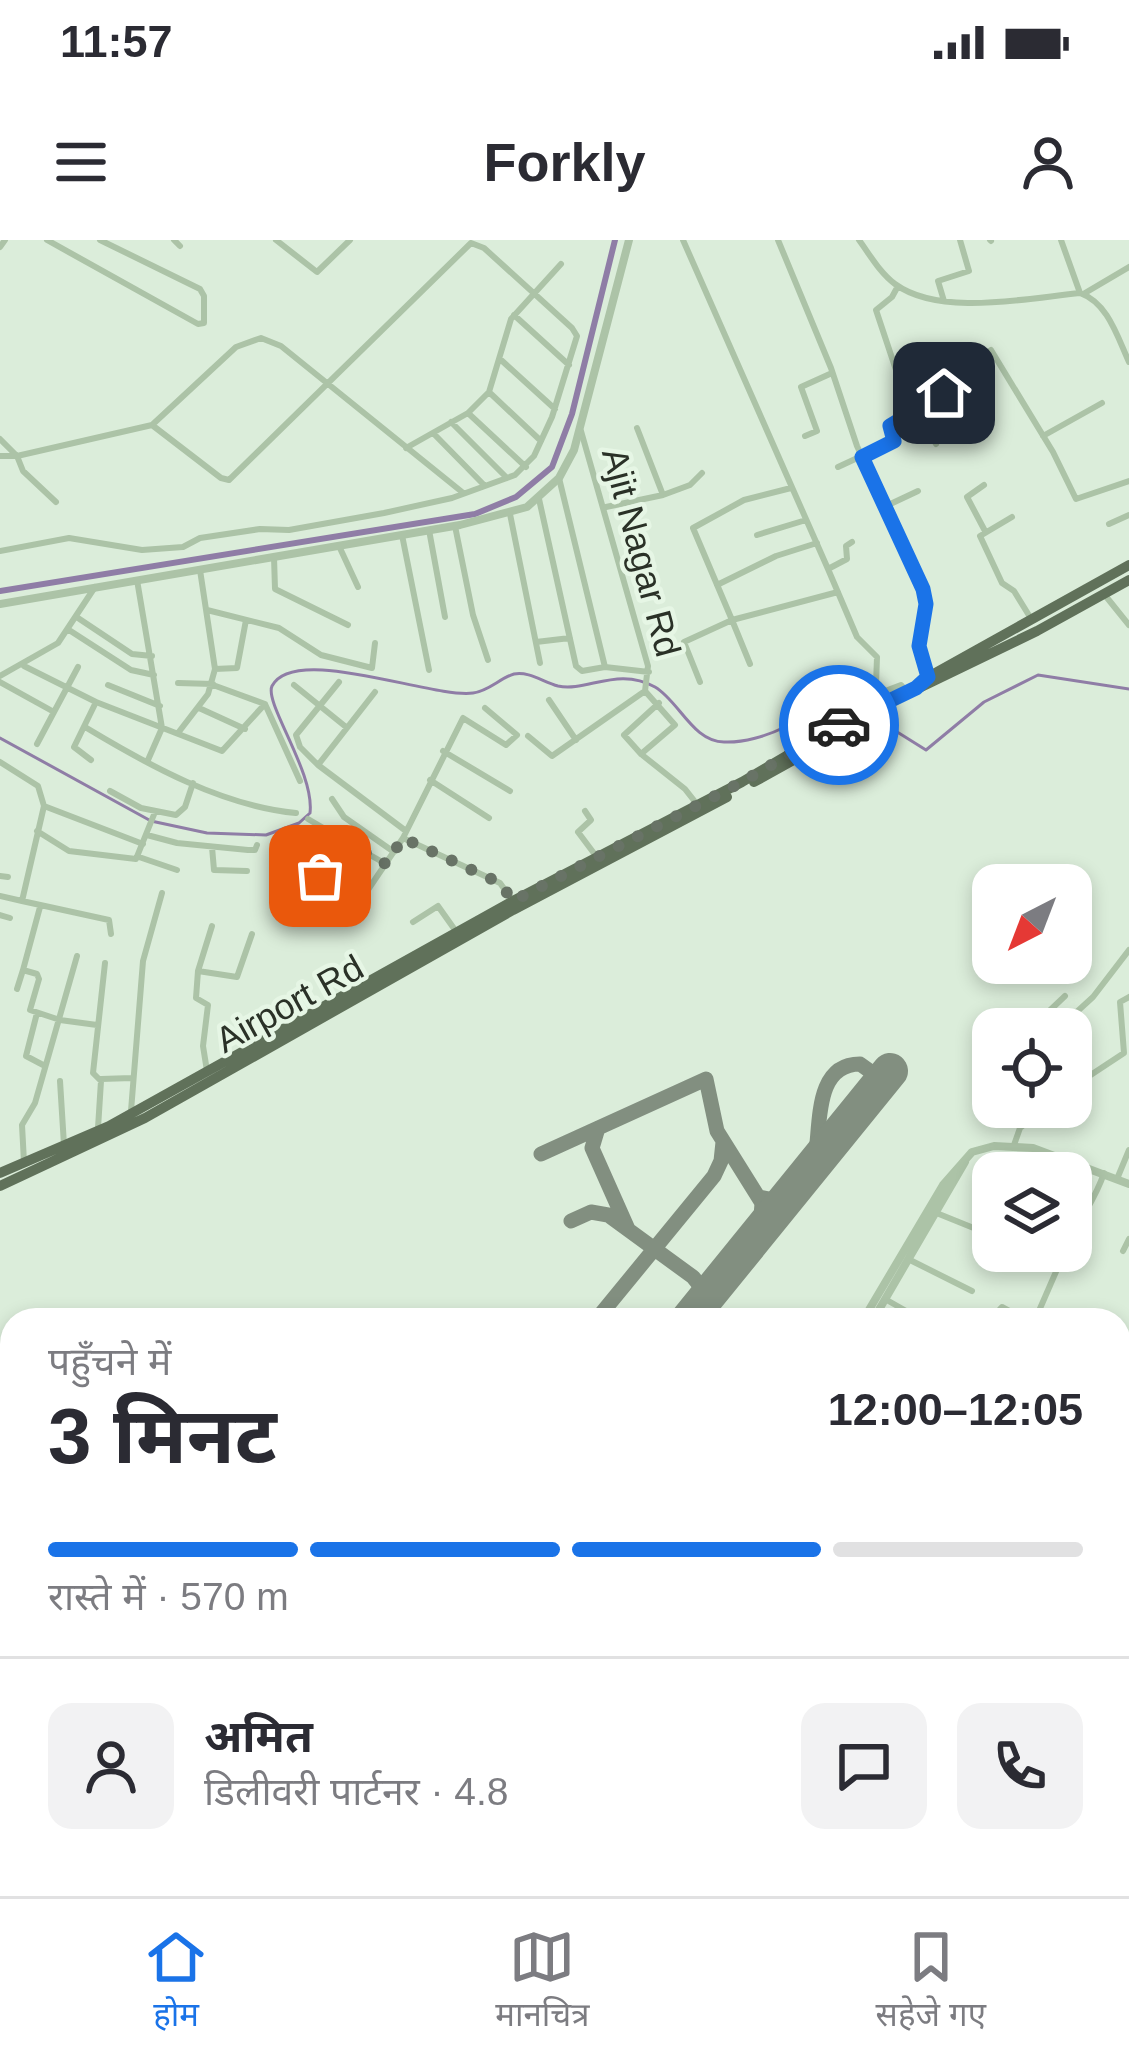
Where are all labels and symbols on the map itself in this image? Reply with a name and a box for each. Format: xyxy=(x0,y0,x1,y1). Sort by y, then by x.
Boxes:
pin xyxy=(893,342,995,444)
street label: Ajit Nagar Rd xyxy=(594,443,689,661)
courier xyxy=(779,665,899,785)
pin xyxy=(269,825,371,927)
north arrow xyxy=(972,864,1092,984)
street label: Airport Rd xyxy=(208,946,370,1061)

